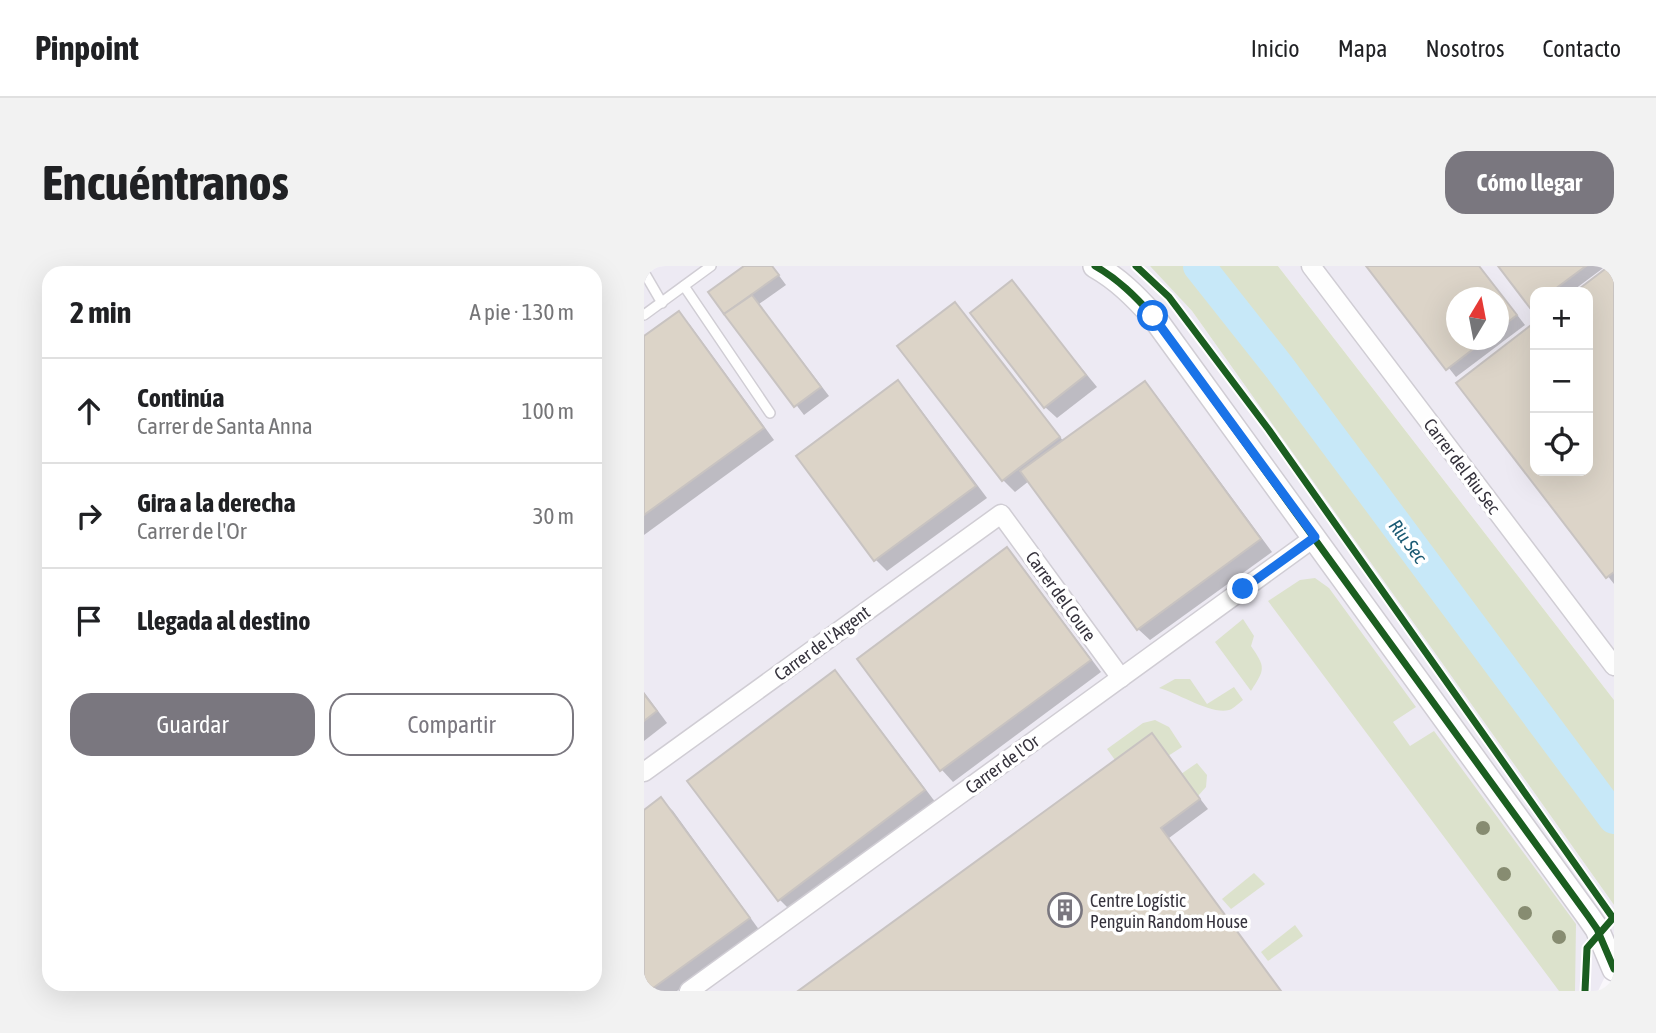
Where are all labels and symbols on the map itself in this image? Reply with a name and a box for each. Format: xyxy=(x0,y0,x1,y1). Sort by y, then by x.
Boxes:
north arrow xyxy=(1446,287,1509,350)
route start xyxy=(1137,300,1168,331)
street label: Carrer del Riu Sec xyxy=(1419,414,1505,518)
water label: Riu Sec xyxy=(1384,515,1432,568)
street label: Carrer del Coure xyxy=(1021,547,1101,645)
route end xyxy=(1227,573,1258,604)
street label: Carrer de l'Argent xyxy=(770,601,874,685)
street label: Carrer de l'Or xyxy=(961,730,1043,798)
place label: Centre Logístic Penguin Random House xyxy=(1090,890,1248,932)
building icon: Centre Logístic Penguin Random House xyxy=(1046,891,1084,929)

